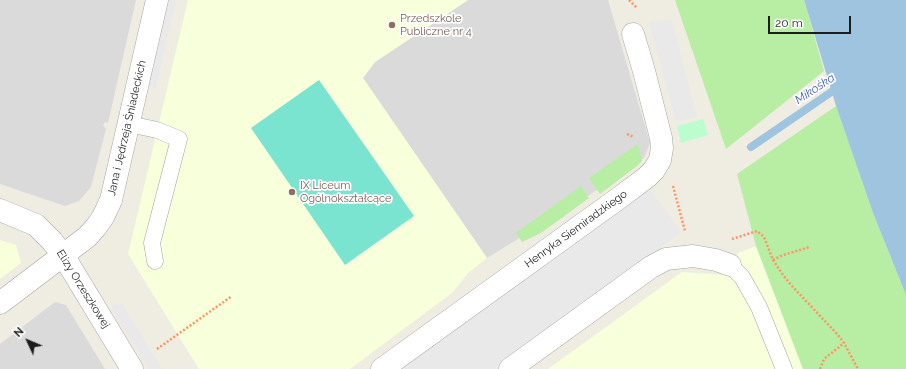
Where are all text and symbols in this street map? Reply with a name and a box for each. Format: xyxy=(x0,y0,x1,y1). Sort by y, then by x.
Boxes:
scale bar xyxy=(770,8,853,34)
place label: Przedszkole Publiczne nr 4 xyxy=(400,12,472,38)
text: 20 m xyxy=(775,16,803,30)
marker: Przedszkole Publiczne nr 4 xyxy=(387,20,397,30)
street label: Jana i Jędrzeja Śniadeckich xyxy=(105,59,149,197)
water label: Mikośka xyxy=(792,70,838,108)
place label: IX Liceum Ogólnokształcące xyxy=(300,179,391,205)
marker: IX Liceum Ogólnokształcące xyxy=(287,187,297,197)
street label: Henryka Siemiradzkiego xyxy=(522,187,630,271)
street label: Elizy Orzeszkowej xyxy=(53,247,113,331)
north arrow xyxy=(8,321,48,361)
text: N xyxy=(11,325,27,340)

